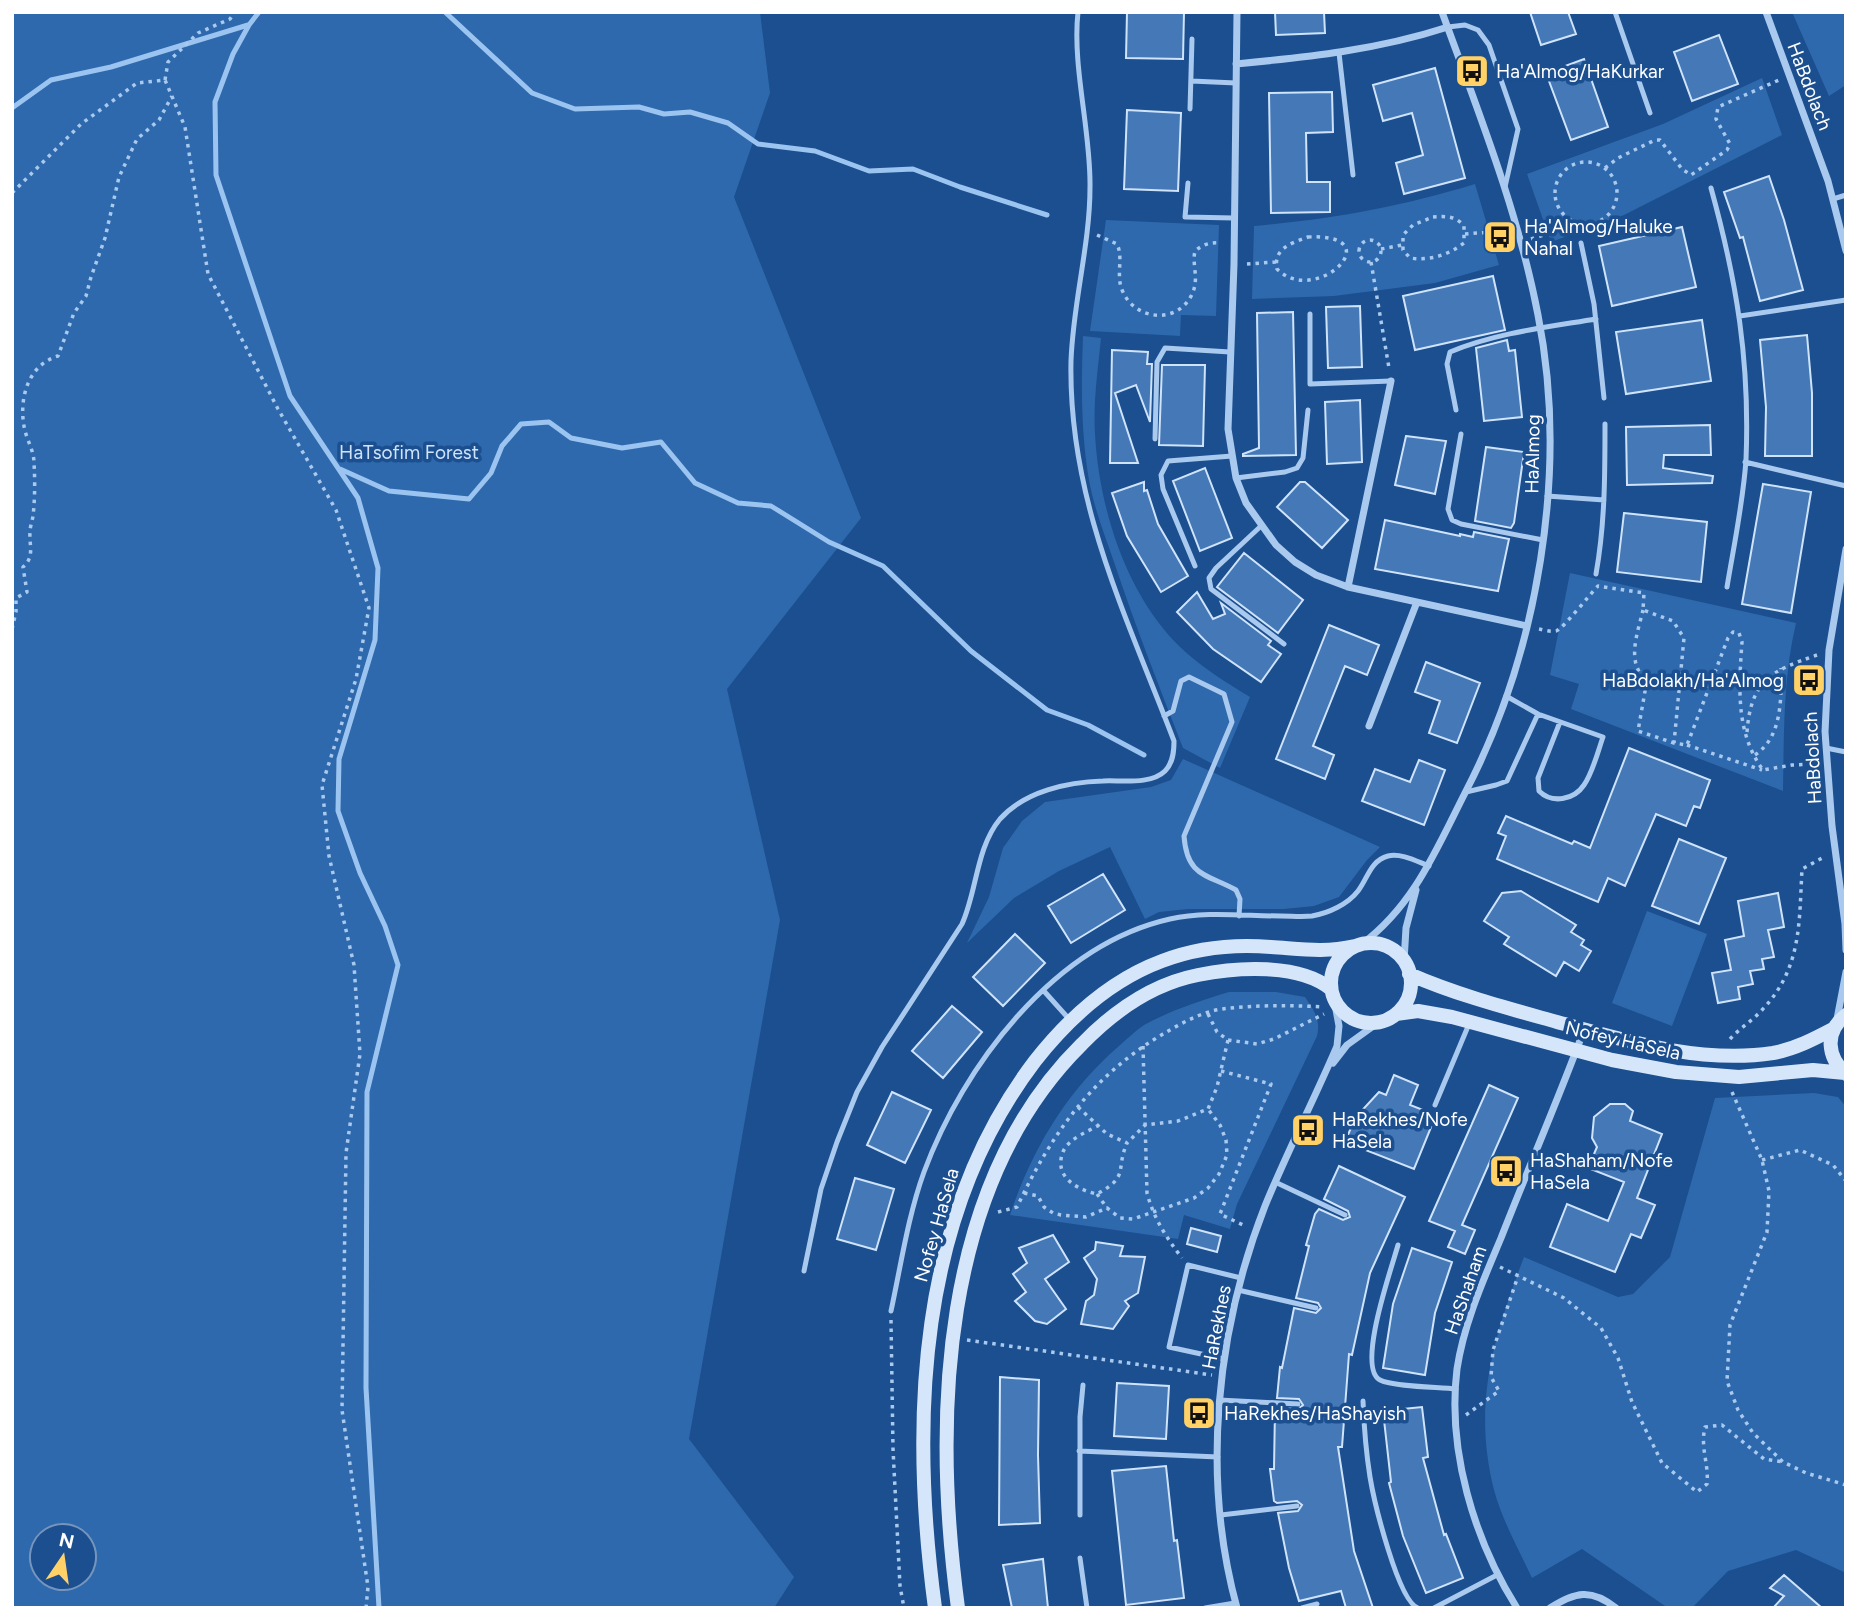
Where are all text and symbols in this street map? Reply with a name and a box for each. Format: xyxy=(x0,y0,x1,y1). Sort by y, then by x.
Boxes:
street label: HaBdolach xyxy=(1782,39,1837,133)
bus stop icon: Ha'Almog/HaKurkar xyxy=(1453,52,1491,90)
place label: Ha'Almog/HaKurkar xyxy=(1496,60,1665,83)
place label: Ha'Almog/Haluke Nahal xyxy=(1524,215,1673,260)
bus stop icon: Ha'Almog/Haluke Nahal xyxy=(1481,218,1519,256)
street label: HaAlmog xyxy=(1520,414,1545,494)
park label: HaTsofim Forest xyxy=(339,441,479,464)
bus stop icon: HaBdolakh/Ha'Almog xyxy=(1790,661,1828,699)
place label: HaBdolakh/Ha'Almog xyxy=(1602,669,1784,692)
street label: HaBdolach xyxy=(1799,711,1826,805)
street label: Nofey HaSela xyxy=(1563,1016,1683,1065)
place label: HaRekhes/Nofe HaSela xyxy=(1332,1108,1468,1153)
bus stop icon: HaRekhes/Nofe HaSela xyxy=(1289,1111,1327,1149)
place label: HaShaham/Nofe HaSela xyxy=(1530,1149,1673,1194)
bus stop icon: HaShaham/Nofe HaSela xyxy=(1487,1152,1525,1190)
street label: Nofey HaSela xyxy=(909,1166,964,1285)
street label: HaShaham xyxy=(1440,1243,1491,1338)
street label: HaRekhes xyxy=(1197,1283,1236,1371)
bus stop icon: HaRekhes/HaShayish xyxy=(1180,1394,1218,1432)
place label: HaRekhes/HaShayish xyxy=(1224,1402,1406,1425)
north arrow xyxy=(28,1522,98,1592)
text: N xyxy=(57,1528,76,1554)

